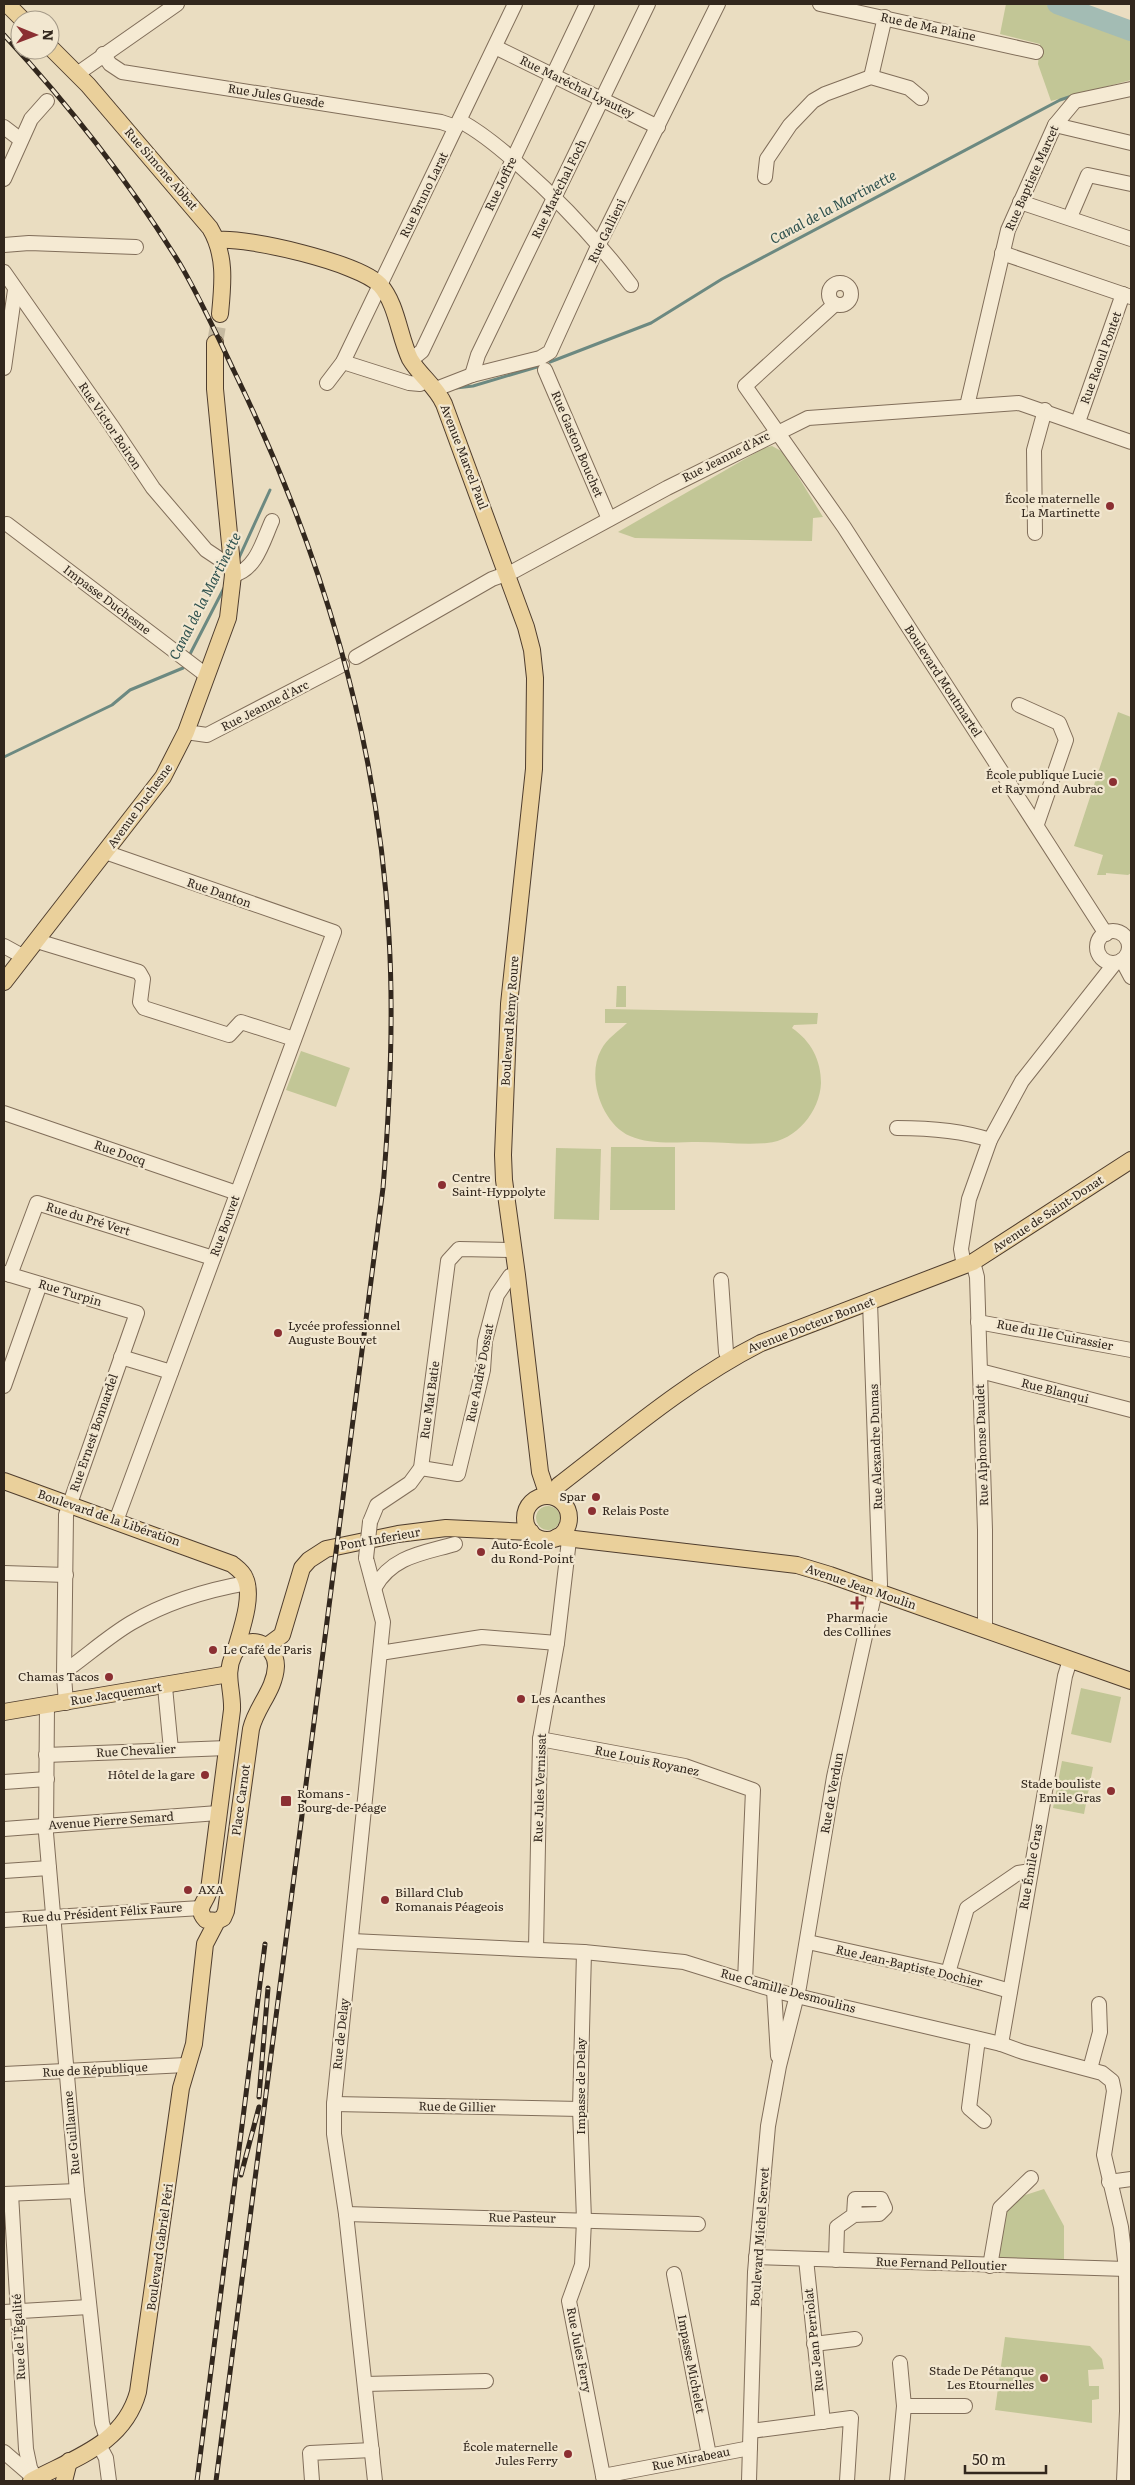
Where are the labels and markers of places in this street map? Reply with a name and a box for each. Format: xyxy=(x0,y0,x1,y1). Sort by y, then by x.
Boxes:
place label: École maternelle La Martinette xyxy=(1005,489,1100,521)
marker: École maternelle La Martinette xyxy=(1104,500,1116,512)
place label: École publique Lucie et Raymond Aubrac xyxy=(986,765,1103,797)
marker: École publique Lucie et Raymond Aubrac xyxy=(1107,776,1119,788)
place label: Centre Saint-Hyppolyte xyxy=(452,1168,546,1200)
marker: Centre Saint-Hyppolyte xyxy=(436,1179,448,1191)
place label: Lycée professionnel Auguste Bouvet xyxy=(288,1316,400,1348)
marker: Lycée professionnel Auguste Bouvet xyxy=(272,1327,284,1339)
place label: Spar xyxy=(559,1487,586,1505)
marker: Spar xyxy=(590,1491,602,1503)
place label: Relais Poste xyxy=(602,1501,669,1519)
marker: Relais Poste xyxy=(586,1505,598,1517)
place label: Auto-École du Rond-Point xyxy=(491,1535,574,1567)
marker: Auto-École du Rond-Point xyxy=(475,1546,487,1558)
marker: Pharmacie des Collines xyxy=(851,1597,863,1609)
place label: Pharmacie des Collines xyxy=(823,1608,891,1640)
place label: Le Café de Paris xyxy=(223,1640,312,1658)
marker: Le Café de Paris xyxy=(207,1644,219,1656)
place label: Chamas Tacos xyxy=(18,1667,100,1685)
marker: Chamas Tacos xyxy=(103,1671,115,1683)
place label: Les Acanthes xyxy=(531,1689,606,1707)
marker: Les Acanthes xyxy=(515,1693,527,1705)
place label: Hôtel de la gare xyxy=(107,1765,195,1783)
marker: Hôtel de la gare xyxy=(199,1769,211,1781)
place label: Stade bouliste Emile Gras xyxy=(1021,1774,1102,1806)
place label: Romans - Bourg-de-Péage xyxy=(297,1784,386,1816)
marker: Stade bouliste Emile Gras xyxy=(1105,1785,1117,1797)
marker: Romans - Bourg-de-Péage xyxy=(279,1794,293,1808)
place label: AXA xyxy=(198,1880,224,1898)
place label: Billard Club Romanais Péageois xyxy=(395,1883,504,1915)
marker: AXA xyxy=(182,1884,194,1896)
marker: Billard Club Romanais Péageois xyxy=(379,1894,391,1906)
place label: Stade De Pétanque Les Etournelles xyxy=(929,2361,1035,2393)
marker: Stade De Pétanque Les Etournelles xyxy=(1038,2372,1050,2384)
place label: École maternelle Jules Ferry xyxy=(463,2437,558,2469)
marker: École maternelle Jules Ferry xyxy=(562,2448,574,2460)

